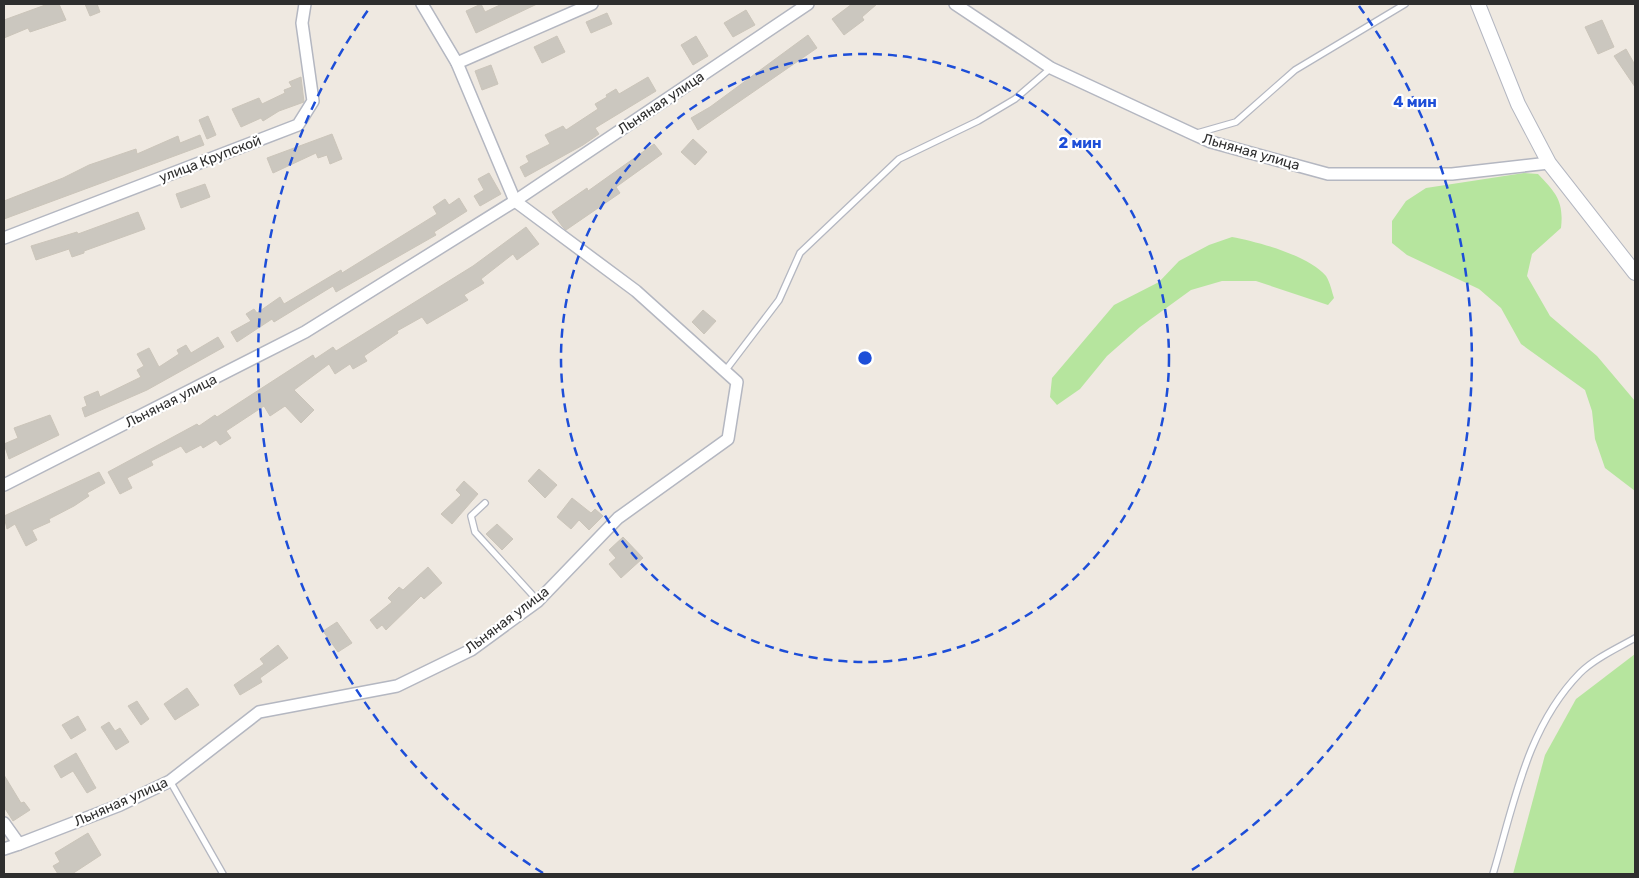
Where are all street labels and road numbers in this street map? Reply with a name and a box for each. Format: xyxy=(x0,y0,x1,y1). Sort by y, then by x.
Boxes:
street label: Льняная улица xyxy=(615,68,707,138)
street label: Льняная улица xyxy=(1200,130,1302,174)
street label: улица Крупской xyxy=(156,132,264,186)
street label: Льняная улица xyxy=(122,371,220,431)
street label: Льняная улица xyxy=(462,583,552,657)
street label: Льняная улица xyxy=(72,774,170,830)

